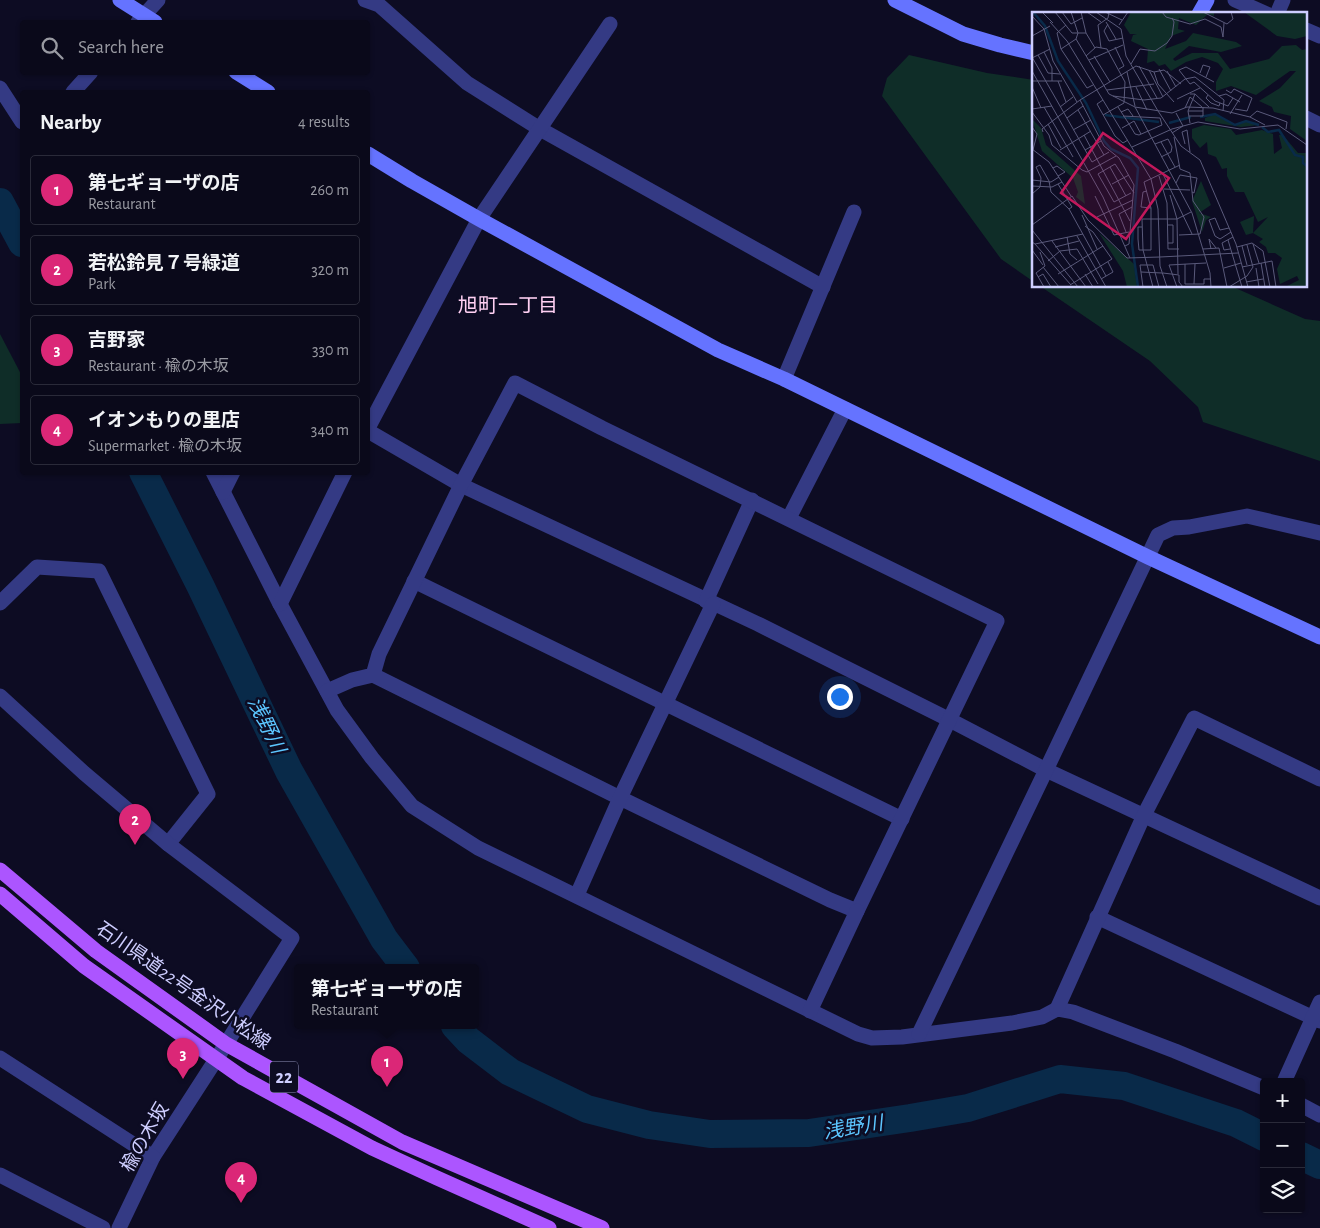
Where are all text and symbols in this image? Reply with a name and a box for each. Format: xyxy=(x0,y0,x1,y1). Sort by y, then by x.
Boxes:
inset map xyxy=(1032,12,1308,288)
search box xyxy=(20,20,370,75)
icon: search xyxy=(38,34,66,62)
text: Search here xyxy=(78,38,164,57)
text: Nearby xyxy=(40,112,101,133)
text: 4 results xyxy=(298,114,350,130)
text: 第七ギョーザの店 xyxy=(88,174,240,193)
text: 1 xyxy=(54,182,60,198)
text: 260 m xyxy=(310,182,349,198)
text: Restaurant xyxy=(88,196,156,212)
text: 若松鈴見７号緑道 xyxy=(88,254,240,273)
text: 2 xyxy=(53,262,61,278)
text: 320 m xyxy=(311,262,349,278)
text: Park xyxy=(88,276,116,292)
district label: 旭町一丁目 xyxy=(458,295,558,316)
text: 吉野家 xyxy=(88,331,145,350)
text: 3 xyxy=(54,342,60,358)
text: 330 m xyxy=(312,342,349,358)
text: Restaurant · 楡の木坂 xyxy=(88,358,229,374)
text: イオンもりの里店 xyxy=(88,411,240,430)
text: 4 xyxy=(53,422,61,438)
text: 340 m xyxy=(311,422,349,438)
text: Supermarket · 楡の木坂 xyxy=(88,438,242,454)
your location xyxy=(827,684,853,710)
water label: 浅野川 xyxy=(244,694,290,759)
pin: 2 xyxy=(119,804,151,845)
street label: 石川県道22号金沢小松線 xyxy=(93,917,275,1053)
popup xyxy=(294,964,479,1029)
text: 第七ギョーザの店 xyxy=(311,980,462,999)
text: Restaurant xyxy=(311,1002,378,1018)
pin: 3 xyxy=(167,1038,199,1079)
pin: 1 xyxy=(371,1046,403,1087)
road number: 22 xyxy=(270,1062,298,1092)
map controls xyxy=(1260,1078,1305,1213)
button: + xyxy=(1260,1078,1305,1123)
street label: 楡の木坂 xyxy=(117,1100,173,1175)
water label: 浅野川 xyxy=(822,1112,886,1143)
button: − xyxy=(1260,1123,1305,1168)
pin: 4 xyxy=(225,1162,257,1203)
button: layers xyxy=(1260,1168,1305,1213)

